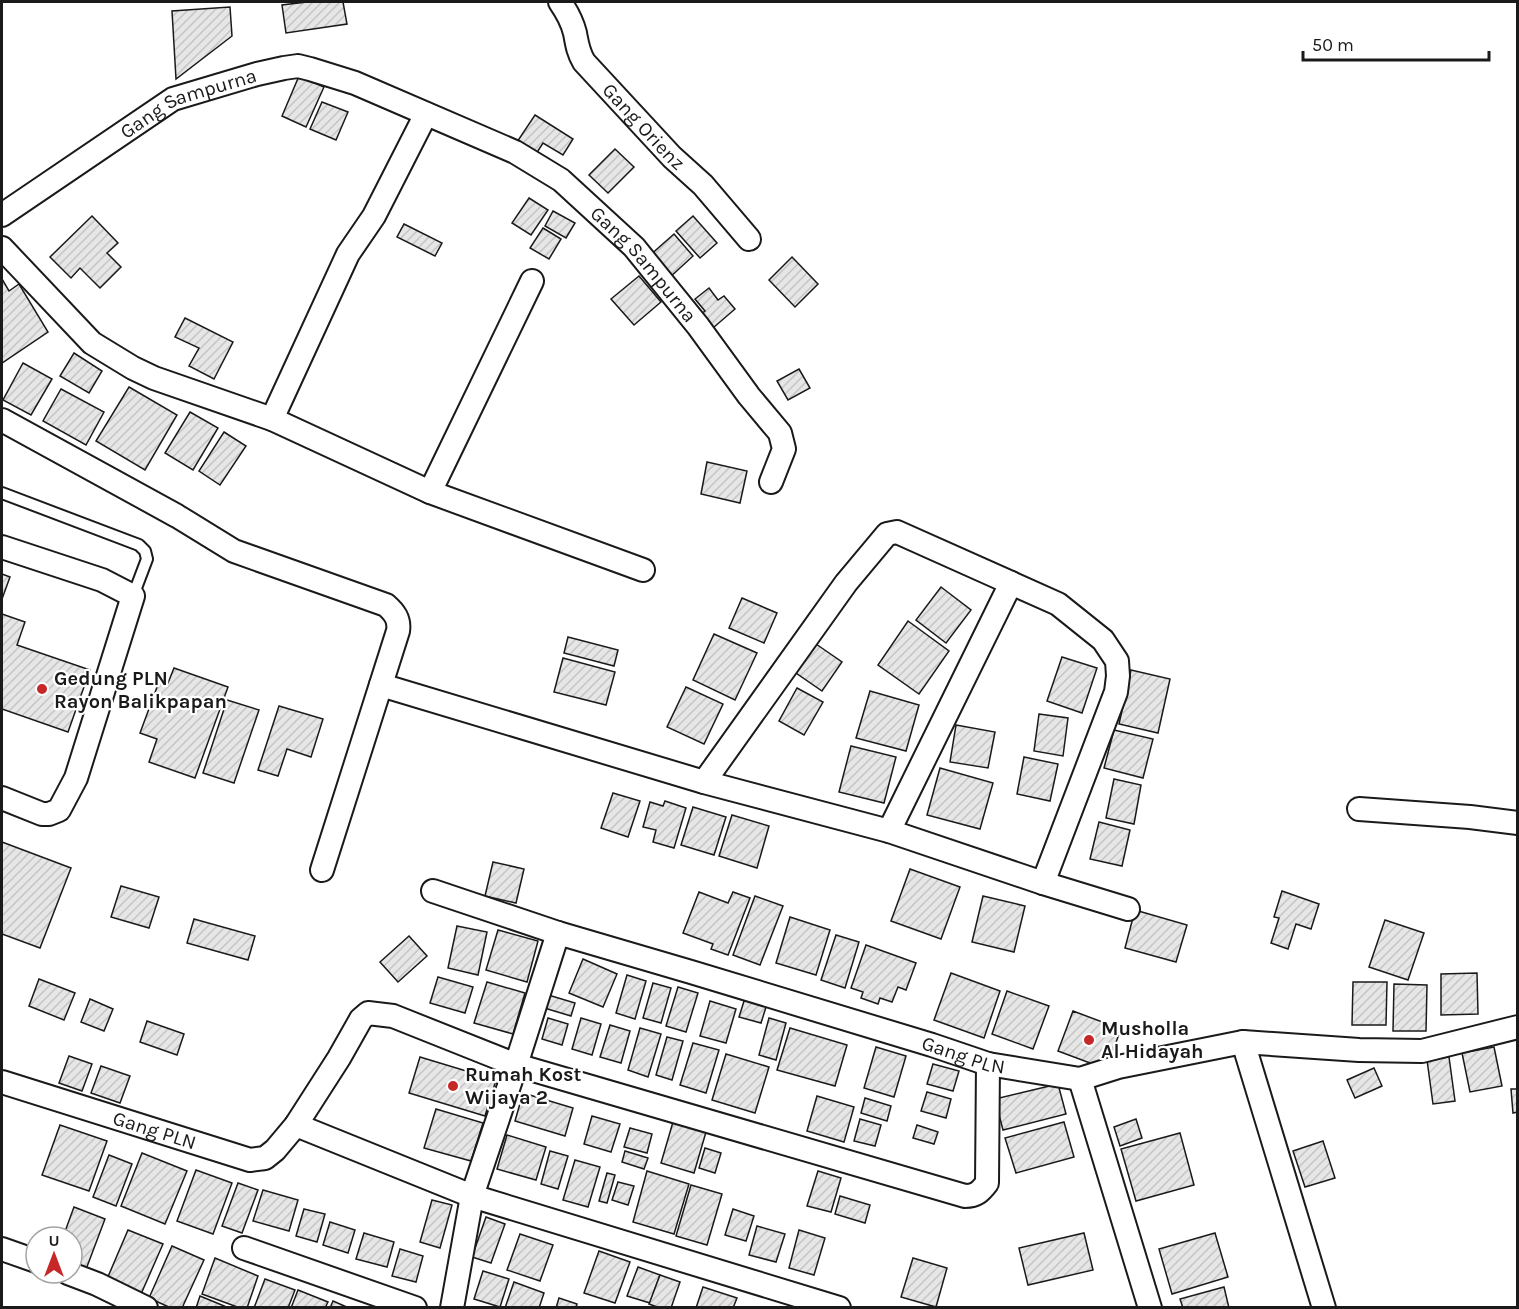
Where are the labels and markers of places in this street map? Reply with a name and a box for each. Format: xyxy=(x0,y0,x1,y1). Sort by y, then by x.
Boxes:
place label: Gedung PLN Rayon Balikpapan xyxy=(54,667,227,713)
marker: Gedung PLN Rayon Balikpapan xyxy=(35,682,49,696)
place label: Musholla Al Hidayah xyxy=(1101,1017,1204,1063)
marker: Musholla Al Hidayah xyxy=(1082,1033,1096,1047)
place label: Rumah Kost Wijaya 2 xyxy=(465,1063,582,1109)
marker: Rumah Kost Wijaya 2 xyxy=(446,1079,460,1093)

